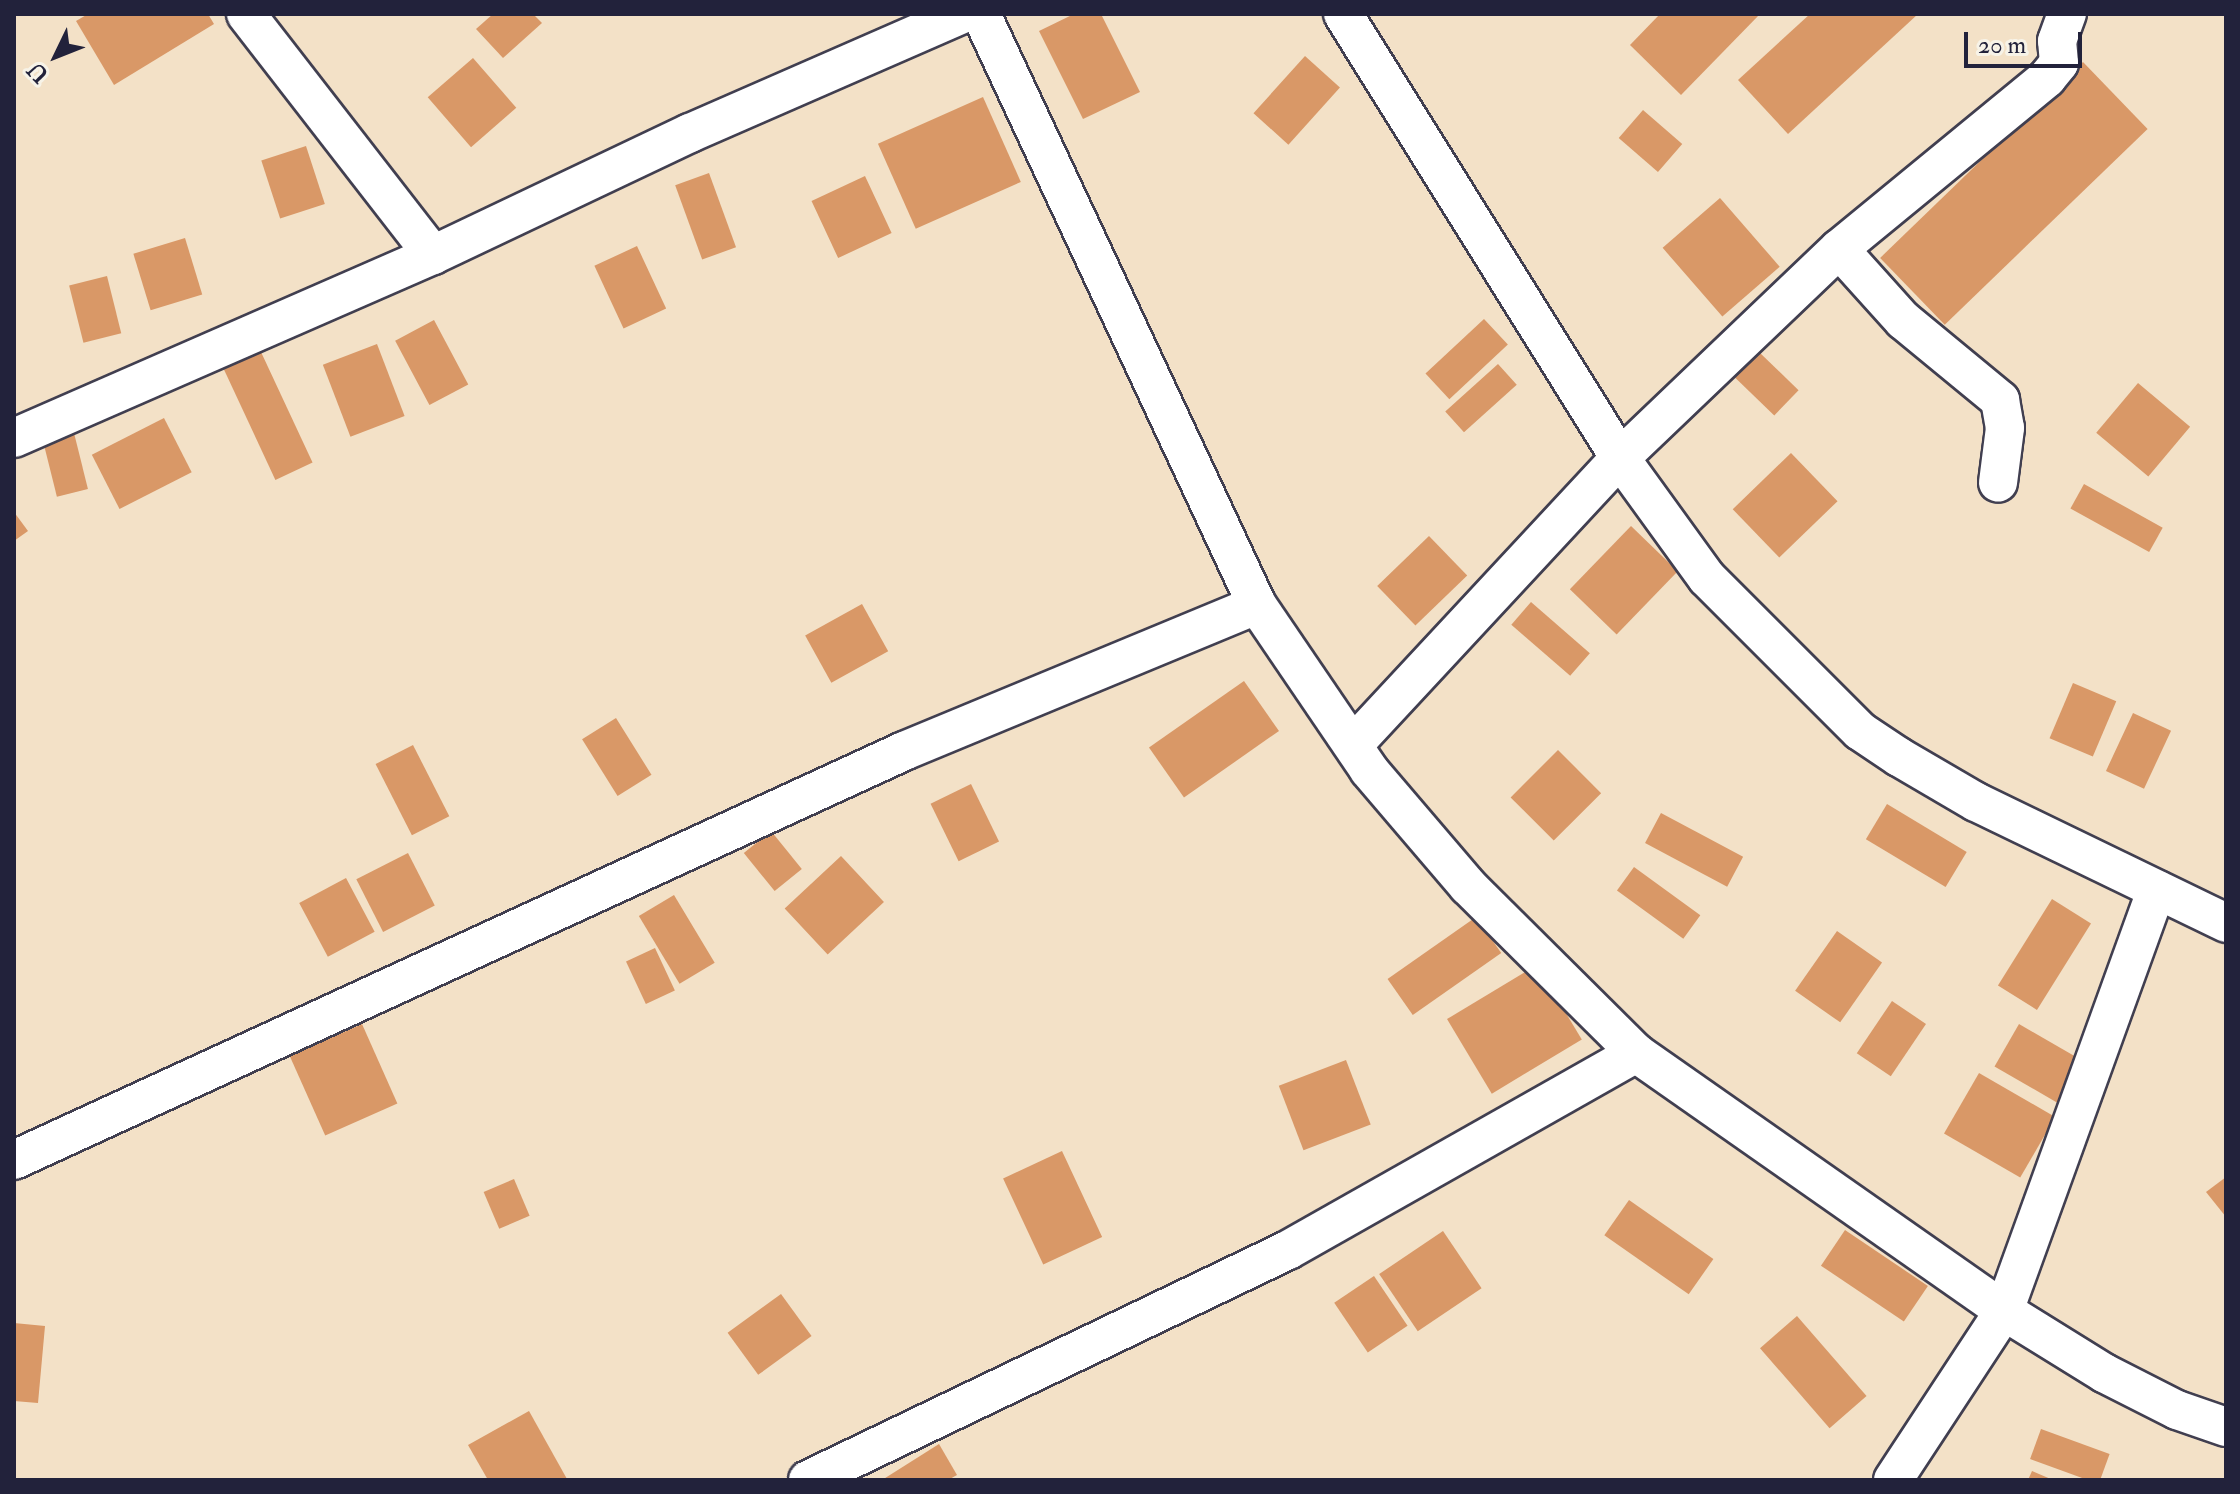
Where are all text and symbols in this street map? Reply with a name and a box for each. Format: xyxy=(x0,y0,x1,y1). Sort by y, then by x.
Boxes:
north arrow xyxy=(16,16,96,96)
scale bar xyxy=(1968,16,2086,66)
text: 20 m xyxy=(1978,30,2026,61)
text: U xyxy=(22,56,55,89)

